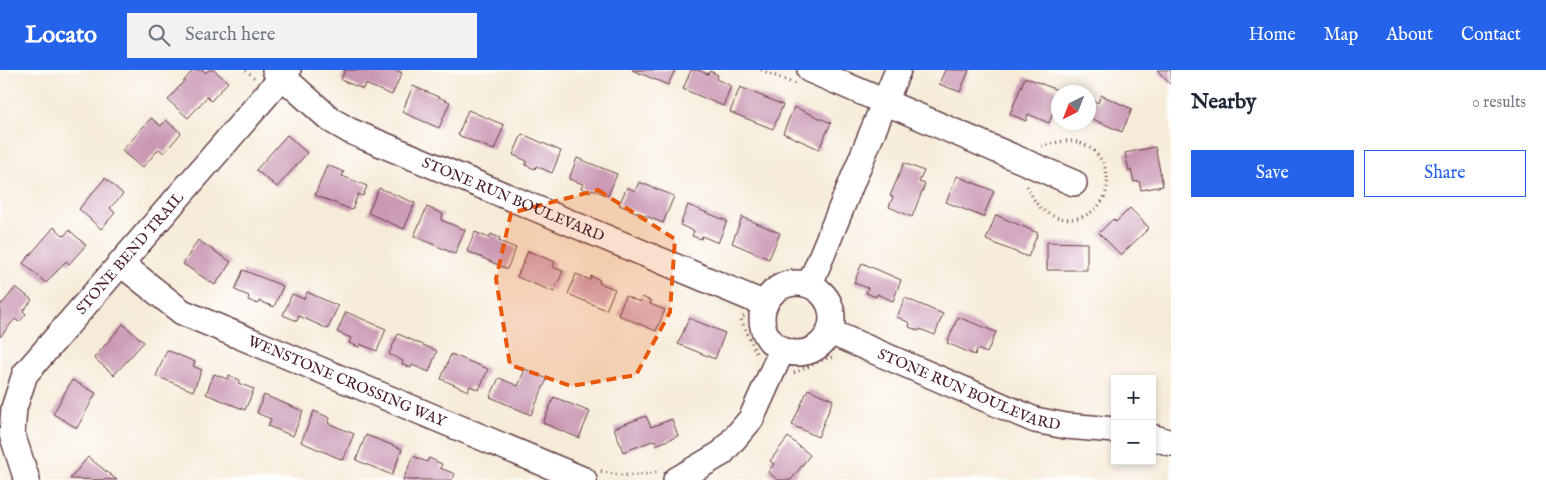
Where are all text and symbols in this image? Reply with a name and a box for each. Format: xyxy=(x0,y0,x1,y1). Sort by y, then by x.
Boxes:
search box xyxy=(127,13,477,58)
text: Locato xyxy=(25,20,97,51)
icon: search xyxy=(145,21,173,49)
text: Search here xyxy=(185,23,276,47)
text: Home xyxy=(1249,24,1296,47)
text: Map xyxy=(1324,24,1358,47)
text: About xyxy=(1386,24,1433,47)
text: Contact xyxy=(1461,24,1521,47)
north arrow xyxy=(1051,85,1096,130)
text: Nearby xyxy=(1191,89,1256,116)
text: 0 results xyxy=(1472,93,1526,113)
button: Save xyxy=(1191,150,1354,197)
button: Share xyxy=(1364,150,1526,197)
street label: STONE RUN BOULEVARD xyxy=(419,153,607,246)
street label: STONE BEND TRAIL xyxy=(72,188,188,319)
street label: WENSTONE CROSSING WAY xyxy=(245,332,450,432)
street label: STONE RUN BOULEVARD xyxy=(875,345,1062,435)
map controls xyxy=(1111,375,1156,465)
button: + xyxy=(1111,375,1156,420)
button: − xyxy=(1111,420,1156,465)

